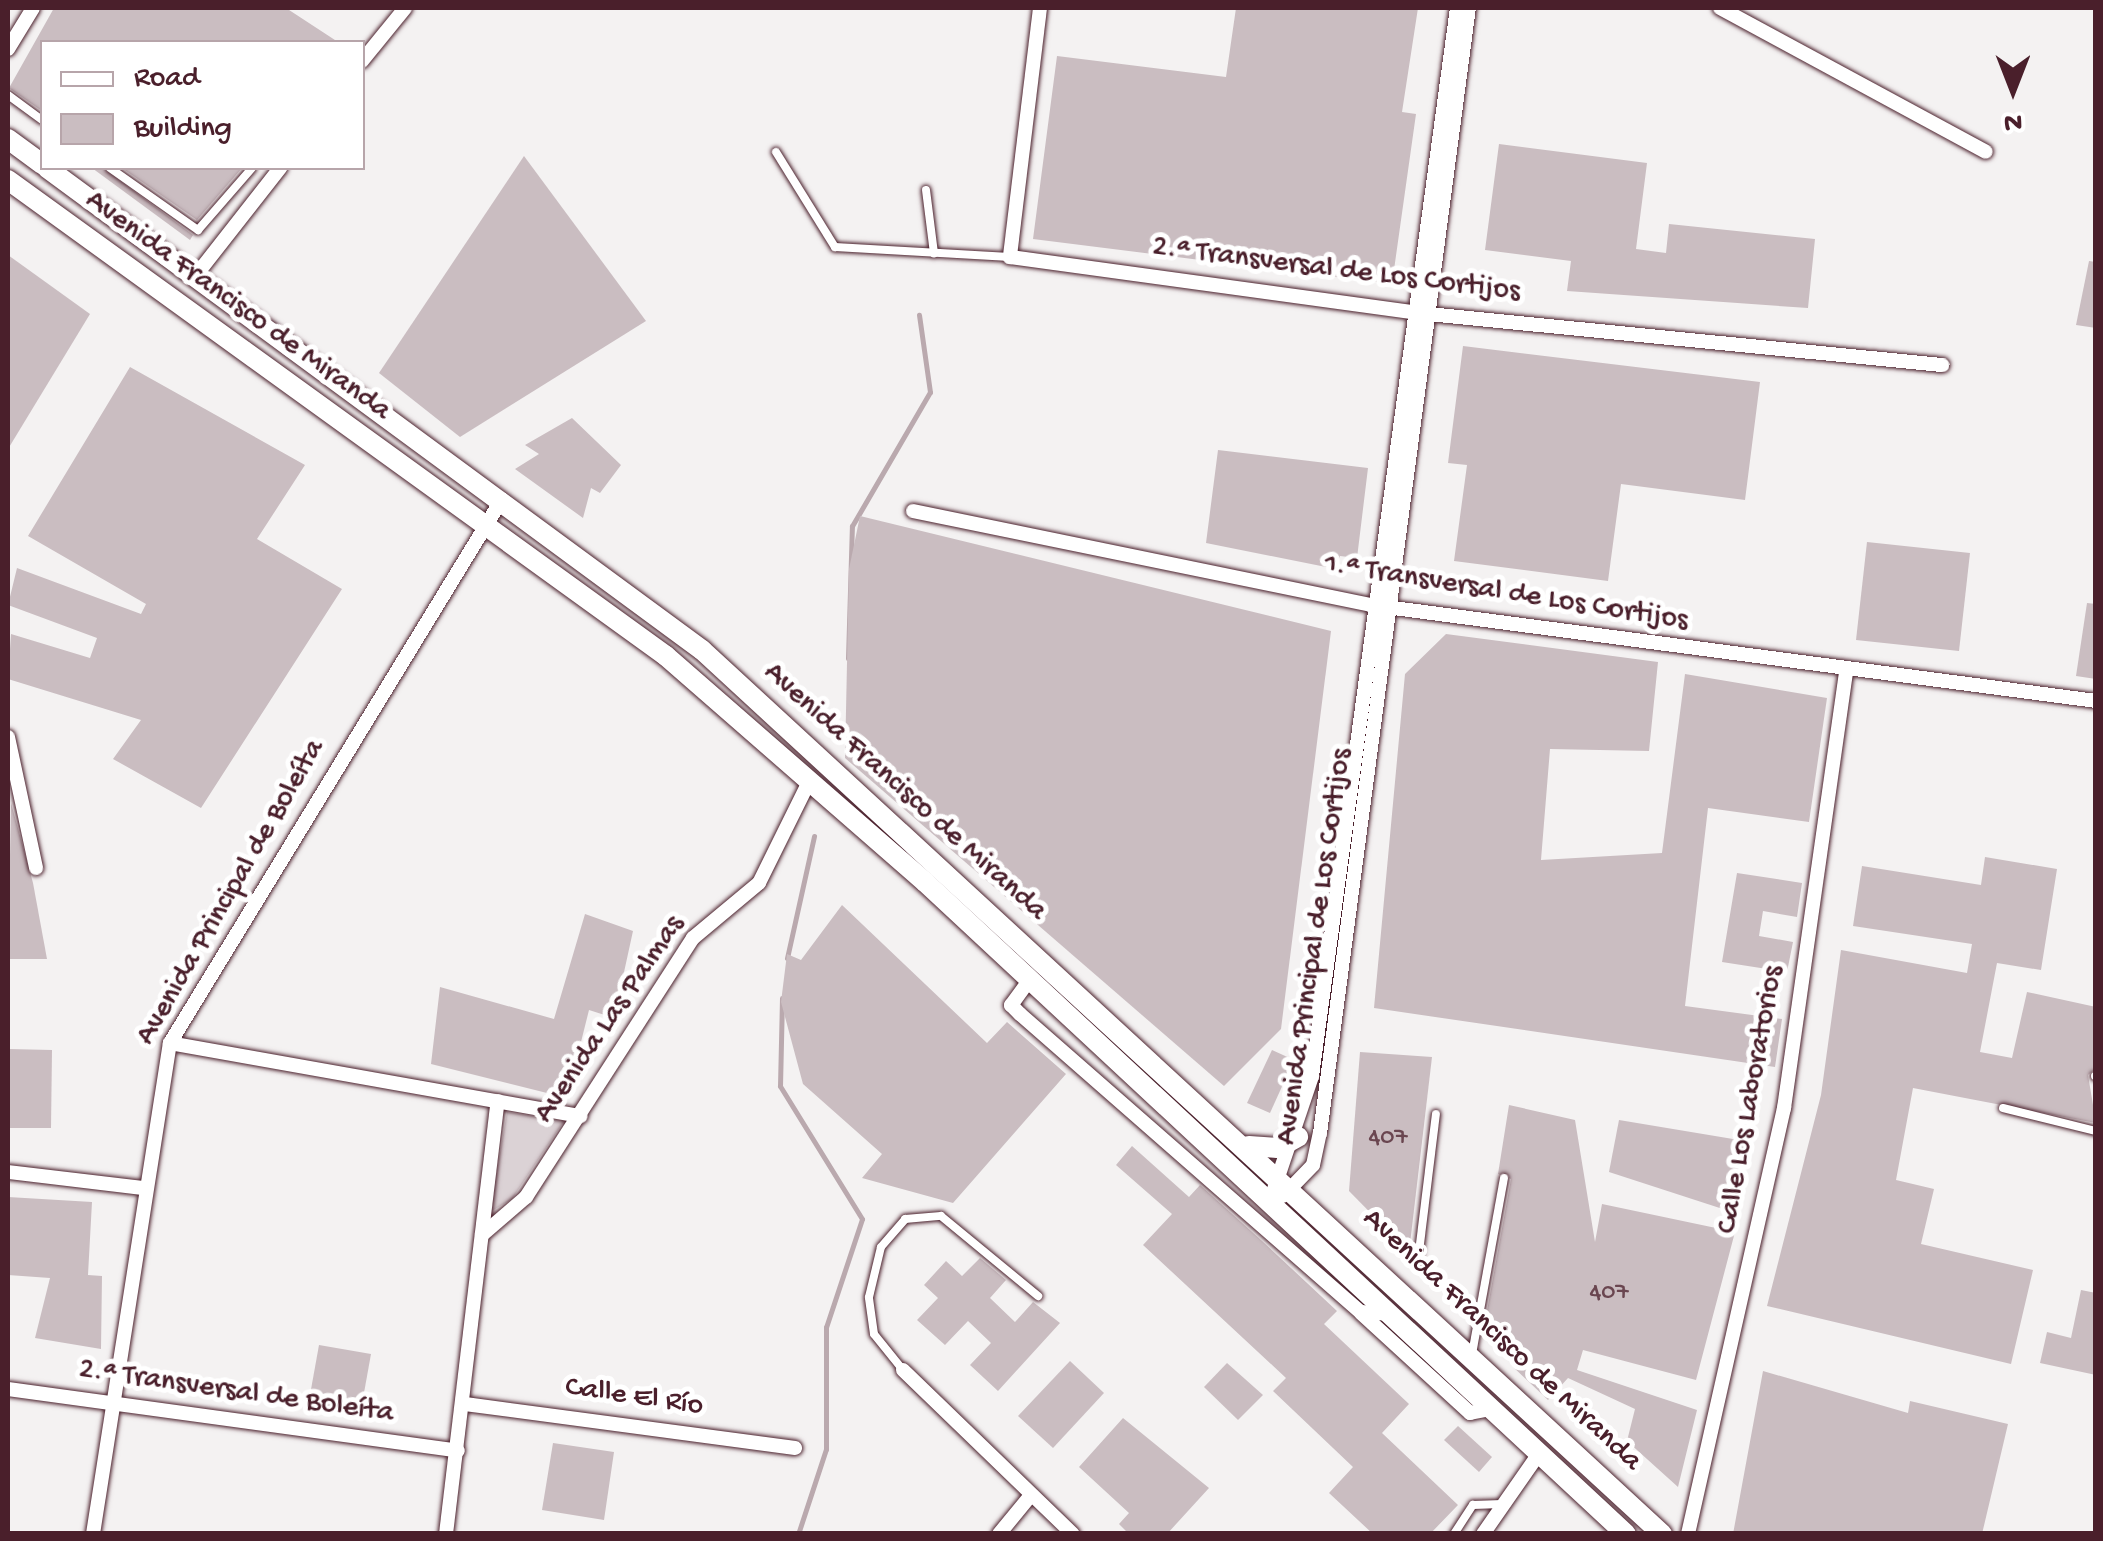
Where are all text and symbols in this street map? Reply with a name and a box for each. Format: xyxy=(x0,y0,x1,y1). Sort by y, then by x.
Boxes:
legend xyxy=(40,40,365,170)
north arrow xyxy=(1963,40,2063,140)
text: Road xyxy=(134,62,200,97)
text: N xyxy=(2004,104,2022,137)
text: Building xyxy=(134,112,232,147)
street label: Avenida Francisco de Miranda xyxy=(77,184,397,430)
street label: 2.ª Transversal de Los Cortijos xyxy=(1150,231,1522,311)
street label: 1.ª Transversal de Los Cortijos xyxy=(1322,547,1690,641)
street label: Avenida Francisco de Miranda xyxy=(755,656,1053,930)
street label: Avenida Principal de Boleíta xyxy=(130,734,334,1052)
street label: Avenida Principal de Los Cortijos xyxy=(1270,747,1362,1147)
street label: Avenida Las Palmas xyxy=(528,909,694,1131)
street label: Calle Los Laboratorios xyxy=(1711,963,1793,1237)
house number: 407 xyxy=(1368,1124,1408,1154)
street label: Avenida Francisco de Miranda xyxy=(1354,1202,1648,1480)
house number: 407 xyxy=(1589,1279,1629,1309)
street label: 2.ª Transversal de Boleíta xyxy=(76,1353,396,1433)
street label: Calle El Río xyxy=(563,1371,705,1425)

